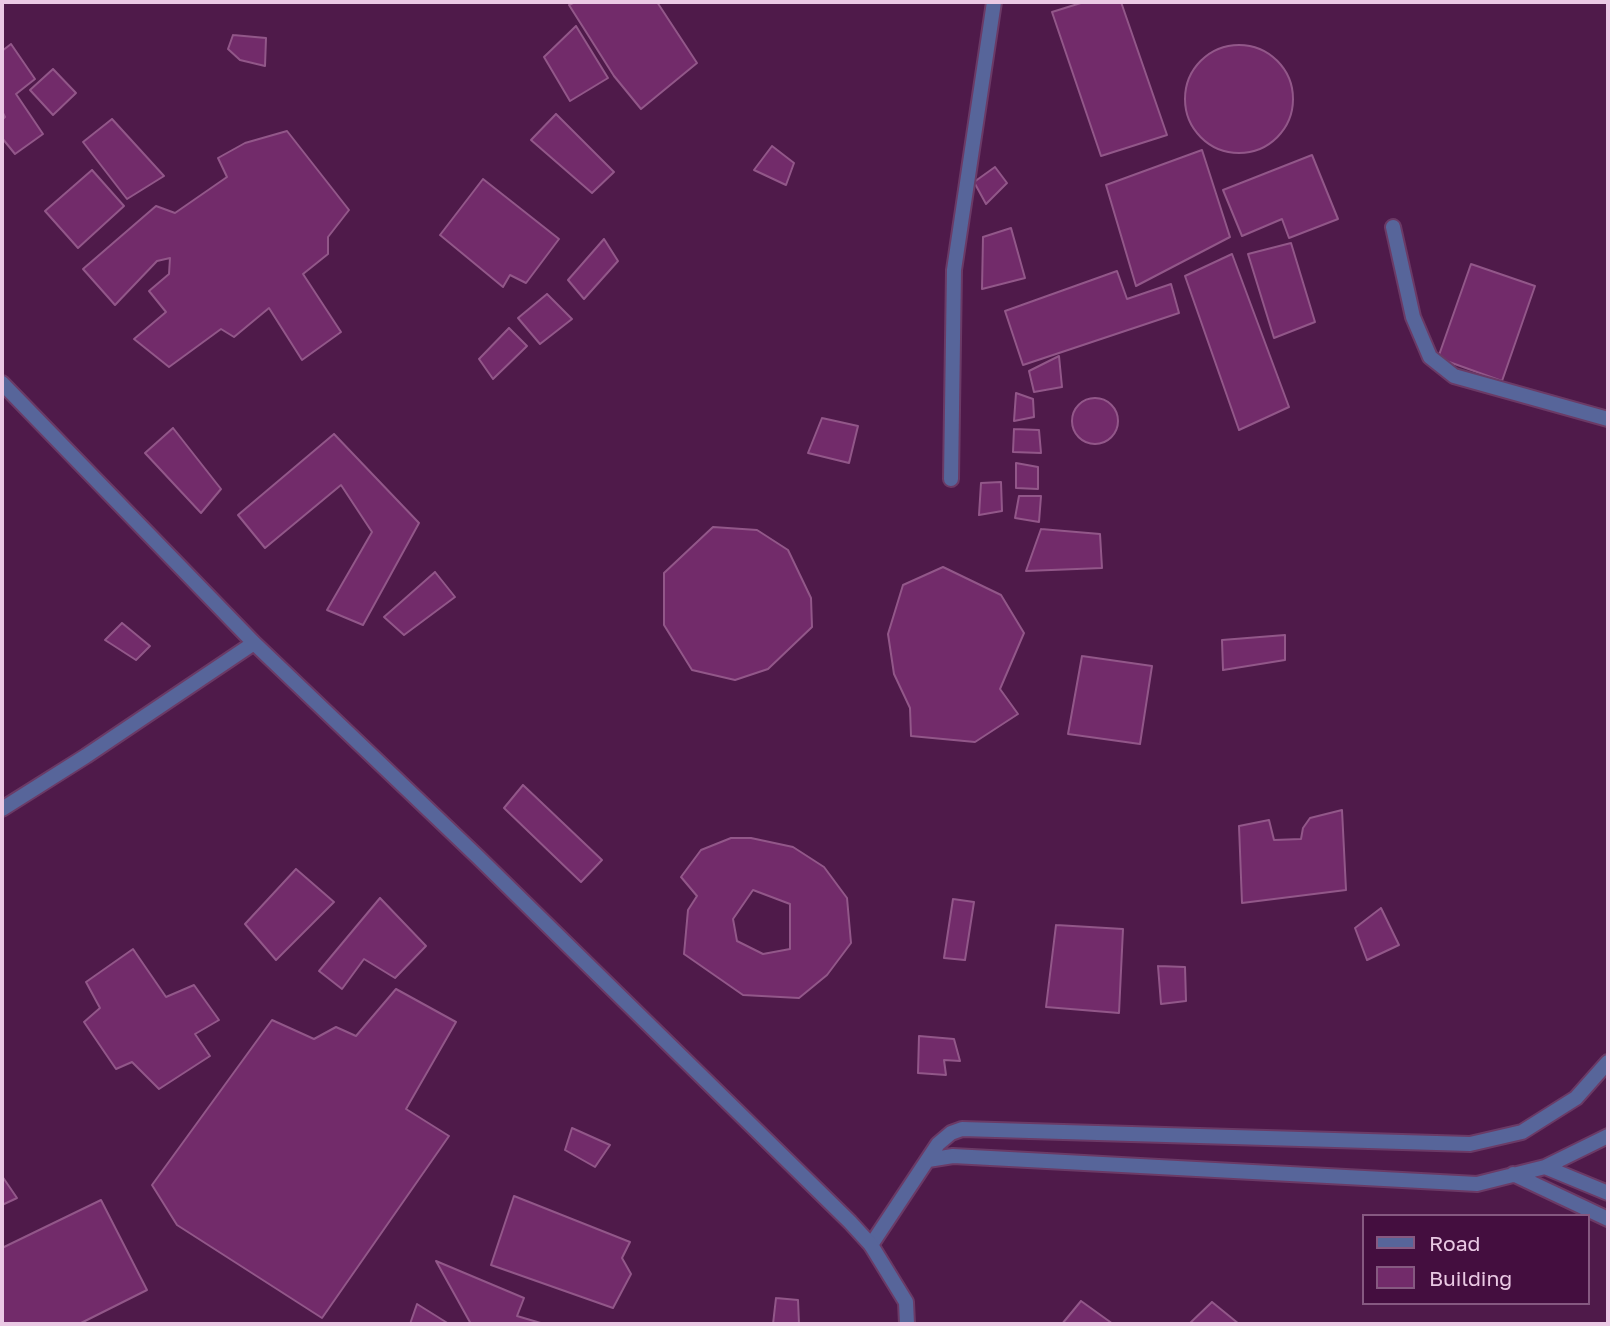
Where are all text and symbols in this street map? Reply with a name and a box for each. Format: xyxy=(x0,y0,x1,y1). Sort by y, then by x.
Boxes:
legend xyxy=(1362,1214,1589,1305)
text: Road xyxy=(1429,1230,1480,1256)
text: Building xyxy=(1429,1265,1512,1291)

